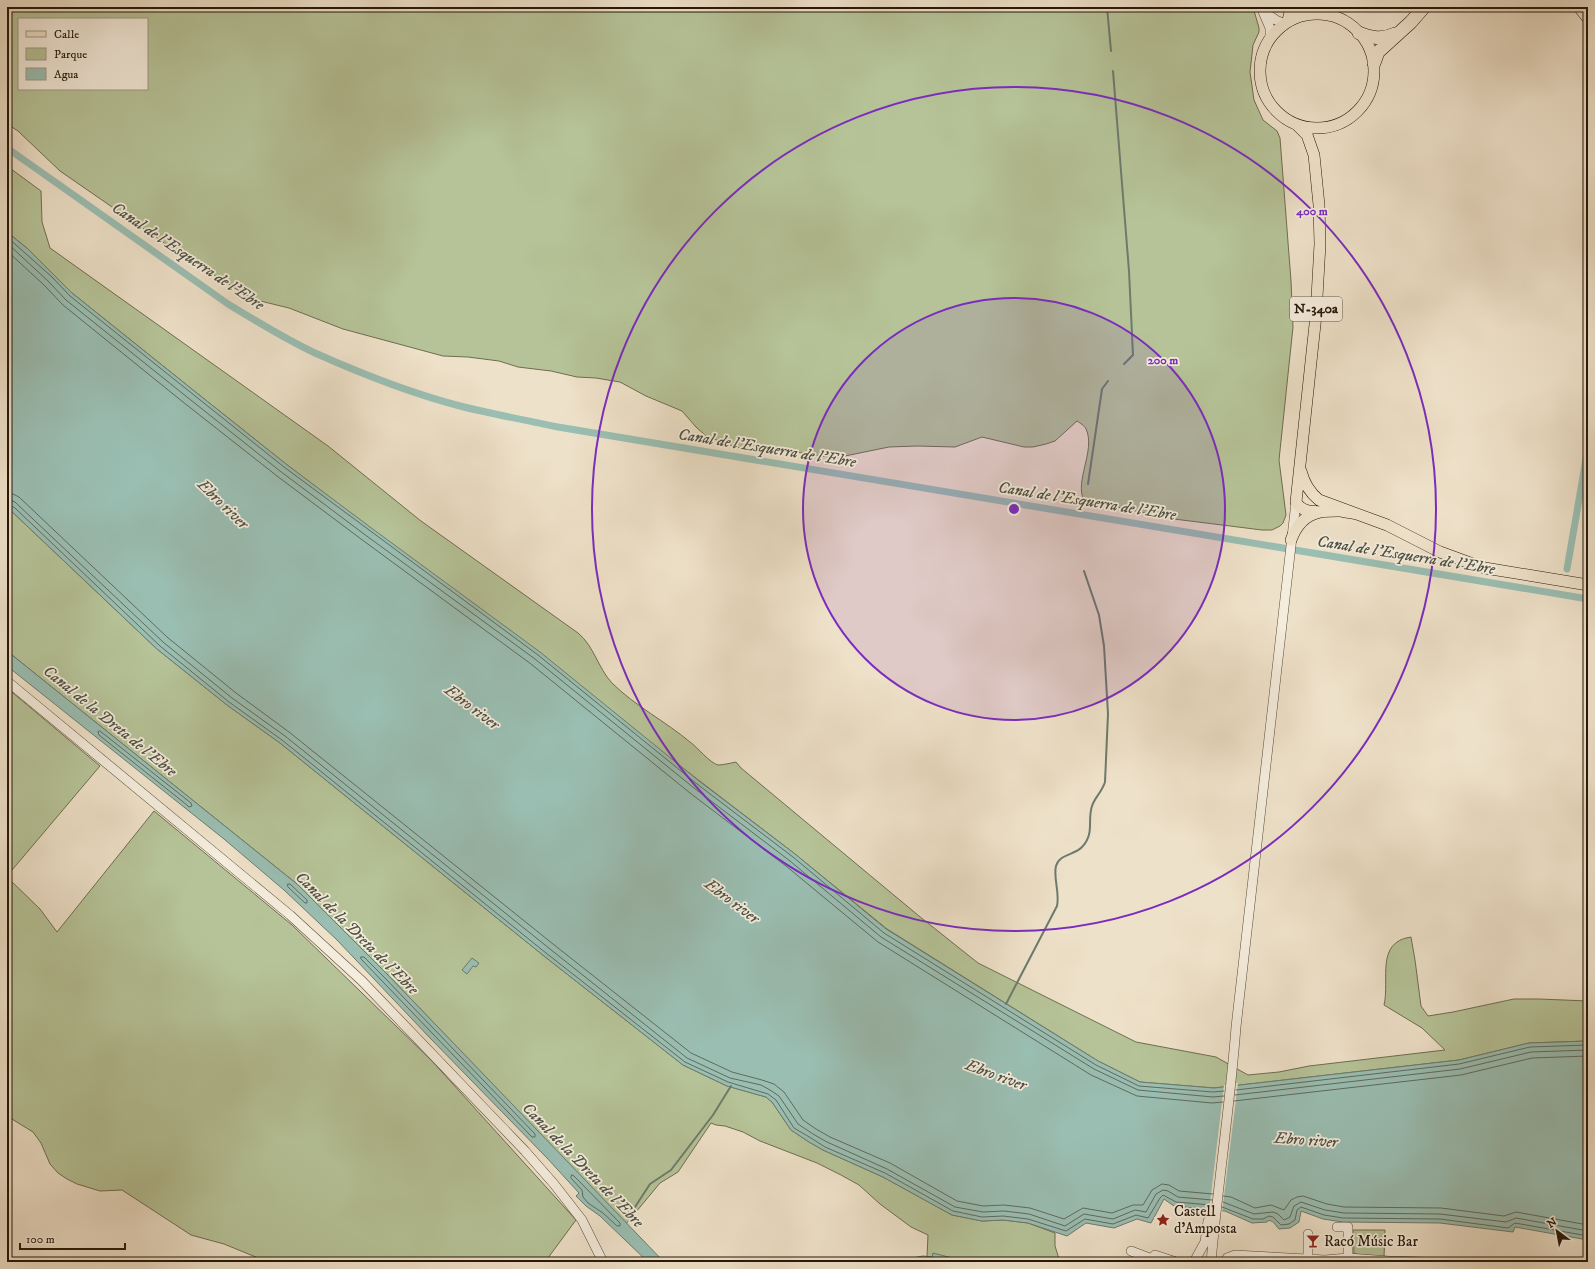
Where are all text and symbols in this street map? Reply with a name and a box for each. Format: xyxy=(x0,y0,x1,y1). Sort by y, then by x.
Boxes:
legend xyxy=(18,18,148,90)
text: Calle xyxy=(54,27,79,42)
text: Parque xyxy=(54,47,87,62)
text: Agua xyxy=(54,67,79,82)
water label: Canal de l'Esquerra de l'Ebre xyxy=(108,197,269,315)
text: 400 m xyxy=(1295,204,1328,219)
road number: N-340a xyxy=(1290,297,1342,321)
text: 200 m xyxy=(1148,353,1178,368)
water label: Canal de l'Esquerra de l'Ebre xyxy=(677,424,858,472)
water label: Ebro river xyxy=(193,474,254,534)
water label: Canal de l'Esquerra de l'Ebre xyxy=(997,477,1178,525)
centre of rings xyxy=(1007,502,1021,516)
water label: Canal de l'Esquerra de l'Ebre xyxy=(1316,531,1497,579)
water label: Canal de la Dreta de l'Ebre xyxy=(39,661,181,782)
water label: Ebro river xyxy=(440,679,504,735)
water label: Canal de la Dreta de l'Ebre xyxy=(291,867,423,999)
water label: Ebro river xyxy=(700,873,764,929)
water label: Ebro river xyxy=(962,1054,1030,1096)
water label: Canal de la Dreta de l'Ebre xyxy=(518,1098,648,1232)
water label: Ebro river xyxy=(1273,1128,1340,1152)
place label: Castell d'Amposta xyxy=(1174,1202,1237,1238)
north arrow xyxy=(1537,1211,1577,1251)
place icon: Castell d'Amposta xyxy=(1155,1212,1171,1228)
text: N xyxy=(1545,1215,1560,1232)
scale bar xyxy=(20,1225,125,1251)
text: 100 m xyxy=(26,1232,55,1247)
place label: Racó Músic Bar xyxy=(1324,1232,1418,1251)
bar icon: Racó Músic Bar xyxy=(1305,1233,1321,1249)

